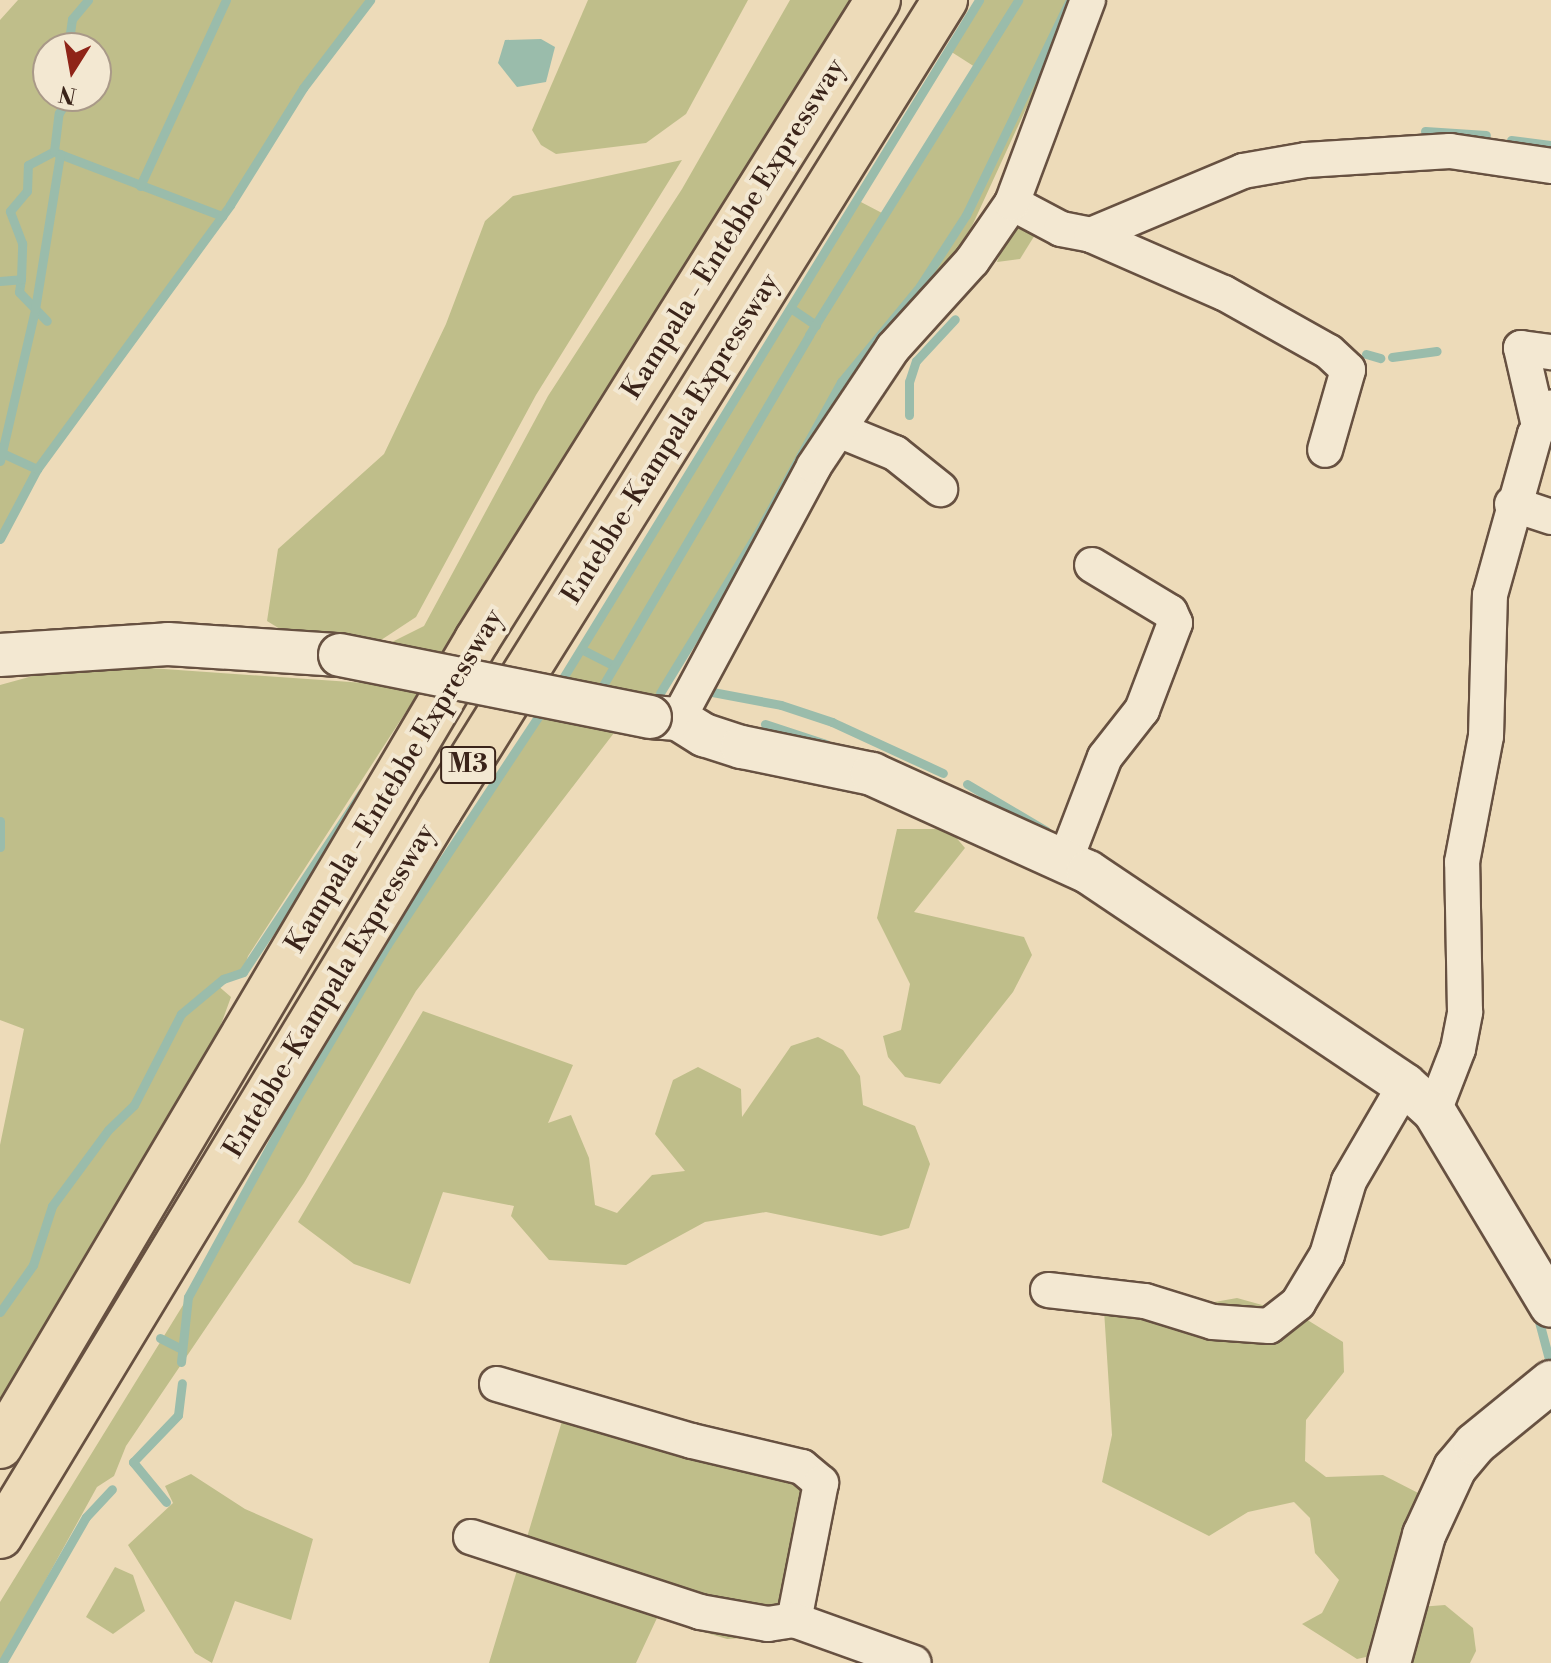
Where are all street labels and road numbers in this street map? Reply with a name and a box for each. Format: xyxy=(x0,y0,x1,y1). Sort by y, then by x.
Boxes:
street label: Kampala - Entebbe Expressway xyxy=(615,53,853,405)
street label: Entebbe-Kampala Expressway xyxy=(555,268,787,610)
street label: Kampala - Entebbe Expressway xyxy=(279,603,511,959)
road number: M3 xyxy=(440,743,496,787)
street label: Entebbe-Kampala Expressway xyxy=(217,818,443,1164)

